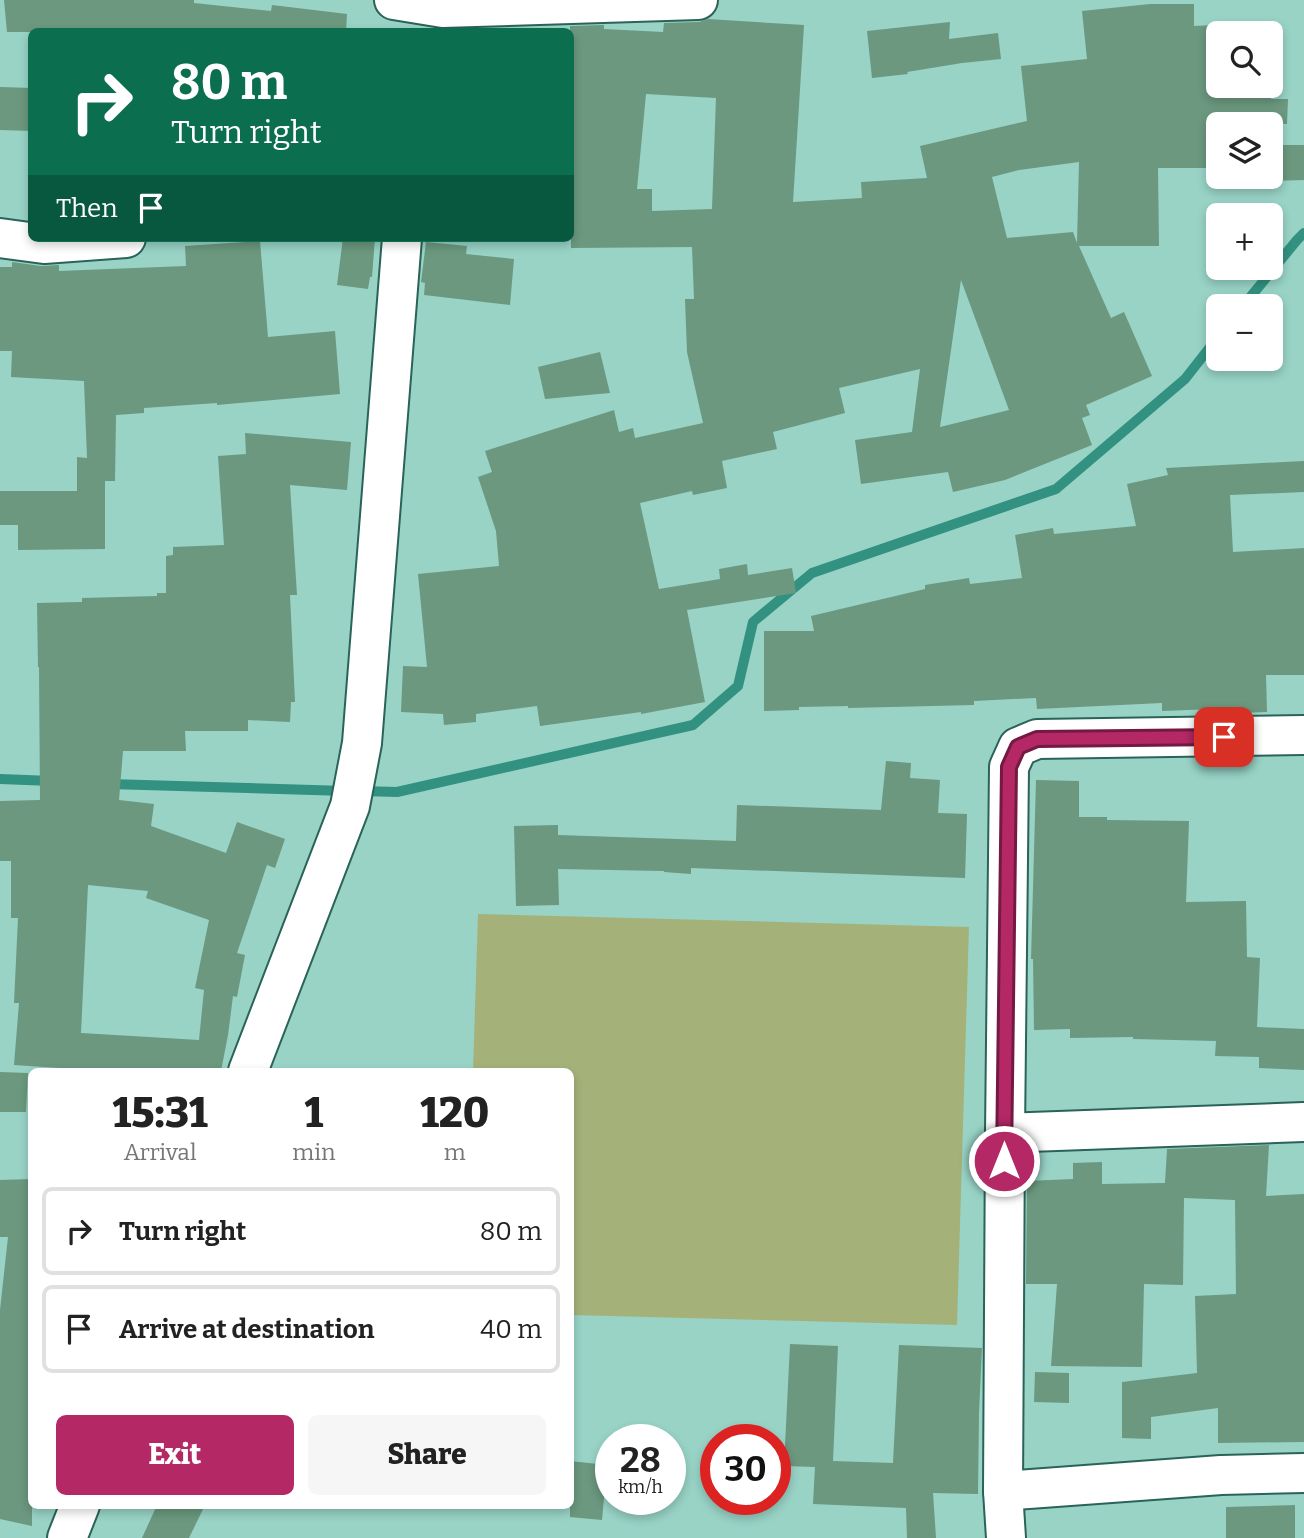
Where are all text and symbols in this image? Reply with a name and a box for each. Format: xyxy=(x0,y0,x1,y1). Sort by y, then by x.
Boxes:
map controls xyxy=(1206,21,1283,371)
button: search xyxy=(1206,21,1283,98)
text: 80 m xyxy=(171,53,287,112)
icon: right xyxy=(56,56,147,147)
button: layers xyxy=(1206,112,1283,189)
text: Turn right xyxy=(171,113,322,151)
icon: arrive xyxy=(132,189,170,227)
text: Then xyxy=(56,193,118,224)
button: + xyxy=(1206,203,1283,280)
button: − xyxy=(1206,294,1283,371)
pin xyxy=(1194,707,1254,767)
icon: arrive xyxy=(1205,718,1243,756)
text: 15:31 xyxy=(113,1088,208,1138)
text: 1 xyxy=(305,1088,323,1138)
text: 120 xyxy=(420,1088,489,1138)
position arrow xyxy=(967,1124,1041,1198)
text: Arrival xyxy=(124,1138,197,1166)
text: min xyxy=(292,1138,336,1166)
text: m xyxy=(444,1138,466,1166)
icon: right xyxy=(60,1212,98,1250)
text: Turn right xyxy=(119,1216,246,1247)
text: 80 m xyxy=(480,1216,542,1247)
icon: arrive xyxy=(60,1310,98,1348)
text: Arrive at destination xyxy=(119,1314,374,1345)
text: 40 m xyxy=(480,1314,542,1345)
button: Exit xyxy=(56,1415,294,1495)
button: Share xyxy=(308,1415,546,1495)
speed limit sign: 30 xyxy=(700,1424,791,1515)
text: 28 xyxy=(620,1439,661,1481)
text: km/h xyxy=(618,1476,663,1498)

